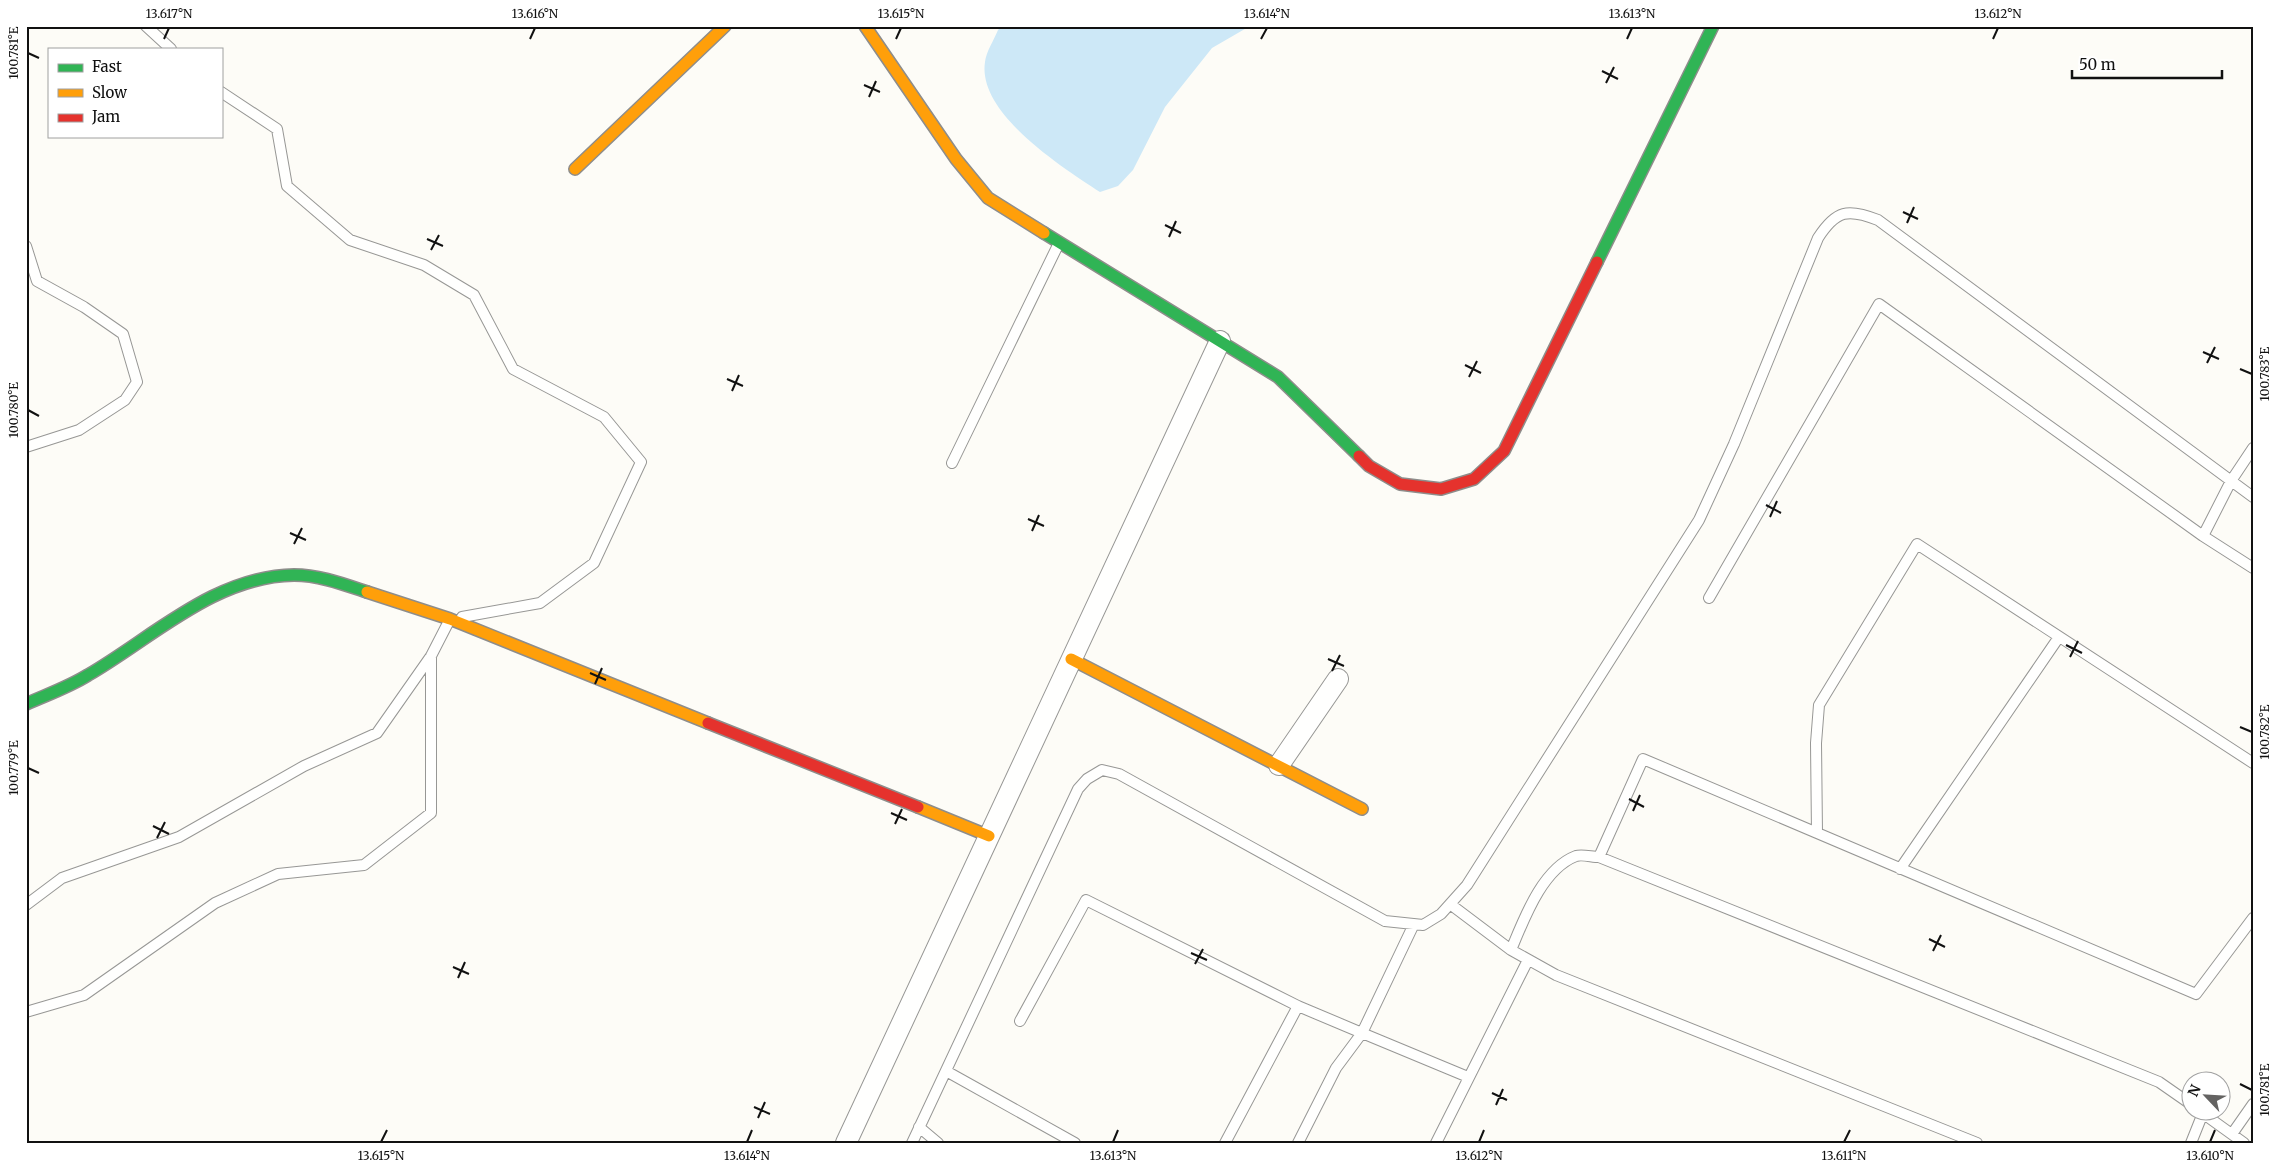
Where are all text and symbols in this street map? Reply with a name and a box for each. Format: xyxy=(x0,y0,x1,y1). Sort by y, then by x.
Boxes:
text: 13.617°N xyxy=(146,6,193,21)
text: 13.616°N xyxy=(512,6,559,21)
text: 13.615°N xyxy=(878,6,925,21)
text: 13.614°N xyxy=(1244,6,1291,21)
text: 13.613°N xyxy=(1609,6,1656,21)
text: 13.612°N xyxy=(1974,6,2022,21)
text: 100.781°E xyxy=(6,26,21,79)
legend xyxy=(48,48,222,138)
scale bar xyxy=(2072,48,2222,80)
text: 50 m xyxy=(2079,55,2116,74)
text: Fast xyxy=(92,57,122,76)
text: Slow xyxy=(92,83,127,102)
text: Jam xyxy=(91,107,120,126)
text: 100.783°E xyxy=(2257,346,2272,401)
text: 100.780°E xyxy=(6,382,21,438)
text: 100.782°E xyxy=(2257,704,2272,759)
text: 100.779°E xyxy=(6,740,21,796)
text: 100.781°E xyxy=(2257,1063,2272,1116)
north arrow xyxy=(2182,1072,2232,1122)
text: N xyxy=(2184,1082,2205,1099)
text: 13.615°N xyxy=(358,1148,405,1163)
text: 13.614°N xyxy=(724,1148,771,1163)
text: 13.613°N xyxy=(1090,1148,1137,1163)
text: 13.612°N xyxy=(1455,1148,1503,1163)
text: 13.611°N xyxy=(1822,1148,1867,1163)
text: 13.610°N xyxy=(2186,1148,2234,1163)

